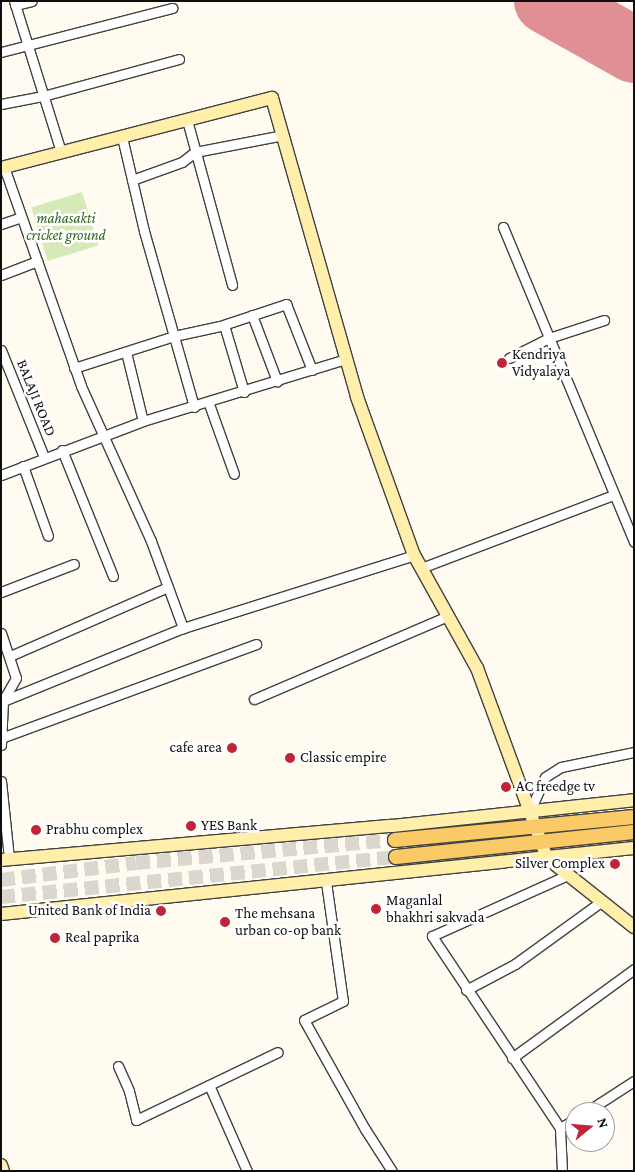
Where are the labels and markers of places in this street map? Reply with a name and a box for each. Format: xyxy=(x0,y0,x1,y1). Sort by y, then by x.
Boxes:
place label: Kendriya Vidyalaya xyxy=(512,345,570,380)
marker: Kendriya Vidyalaya xyxy=(496,357,508,369)
place label: cafe area xyxy=(170,739,222,757)
marker: cafe area xyxy=(226,742,238,754)
place label: Classic empire xyxy=(300,749,387,767)
marker: Classic empire xyxy=(284,752,296,764)
place label: AC freedge tv xyxy=(516,778,595,796)
marker: AC freedge tv xyxy=(500,781,512,793)
place label: YES Bank xyxy=(201,817,257,835)
marker: YES Bank xyxy=(185,820,197,832)
place label: Prabhu complex xyxy=(46,821,143,839)
marker: Prabhu complex xyxy=(30,824,42,836)
place label: Silver Complex xyxy=(515,855,605,873)
marker: Silver Complex xyxy=(609,858,621,870)
place label: Maganlal bhakhri sakvada xyxy=(386,891,484,926)
place label: United Bank of India xyxy=(28,902,151,920)
marker: Maganlal bhakhri sakvada xyxy=(370,903,382,915)
place label: The mehsana urban co-op bank xyxy=(235,904,341,939)
marker: United Bank of India xyxy=(155,905,167,917)
marker: The mehsana urban co-op bank xyxy=(219,916,231,928)
place label: Real paprika xyxy=(65,929,139,947)
marker: Real paprika xyxy=(49,932,61,944)

